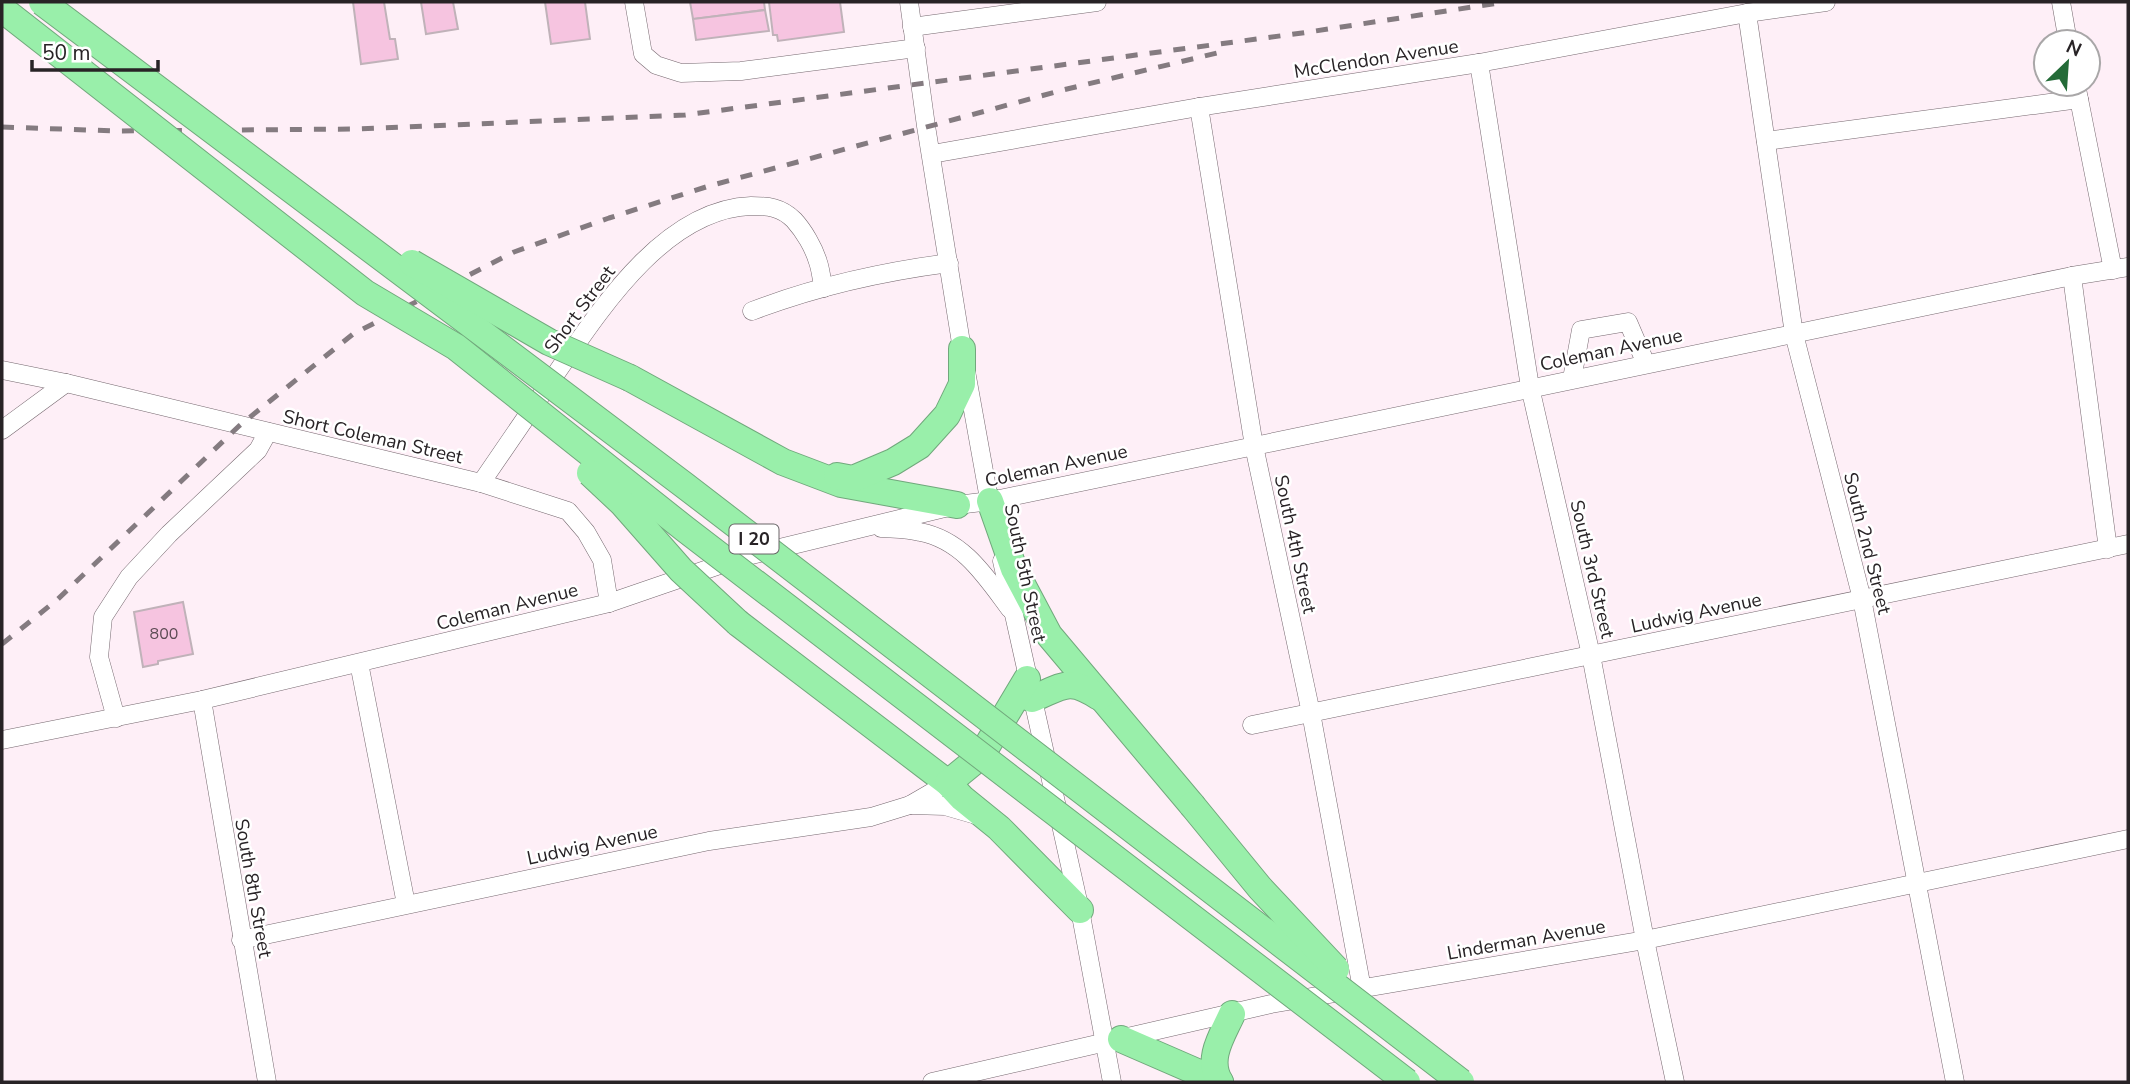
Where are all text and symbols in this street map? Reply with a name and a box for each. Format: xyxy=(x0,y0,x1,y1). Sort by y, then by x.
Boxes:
scale bar xyxy=(32,28,158,72)
north arrow xyxy=(2032,28,2102,98)
street label: McClendon Avenue xyxy=(1292,33,1460,85)
text: N xyxy=(2062,34,2086,63)
text: 50 m xyxy=(42,39,91,67)
street label: Short Street xyxy=(538,260,622,359)
street label: Coleman Avenue xyxy=(1538,322,1685,378)
street label: Short Coleman Street xyxy=(280,404,466,470)
street label: Coleman Avenue xyxy=(983,438,1130,494)
street label: South 2nd Street xyxy=(1837,470,1897,617)
street label: South 4th Street xyxy=(1268,473,1322,616)
street label: South 3rd Street xyxy=(1563,498,1621,641)
street label: South 5th Street xyxy=(998,502,1052,645)
road number: I 20 xyxy=(730,524,778,554)
street label: Coleman Avenue xyxy=(434,577,581,637)
street label: Ludwig Avenue xyxy=(1628,586,1764,640)
house number: 800 xyxy=(150,623,178,645)
street label: South 8th Street xyxy=(228,817,278,960)
street label: Ludwig Avenue xyxy=(524,818,660,872)
street label: Linderman Avenue xyxy=(1445,913,1607,967)

